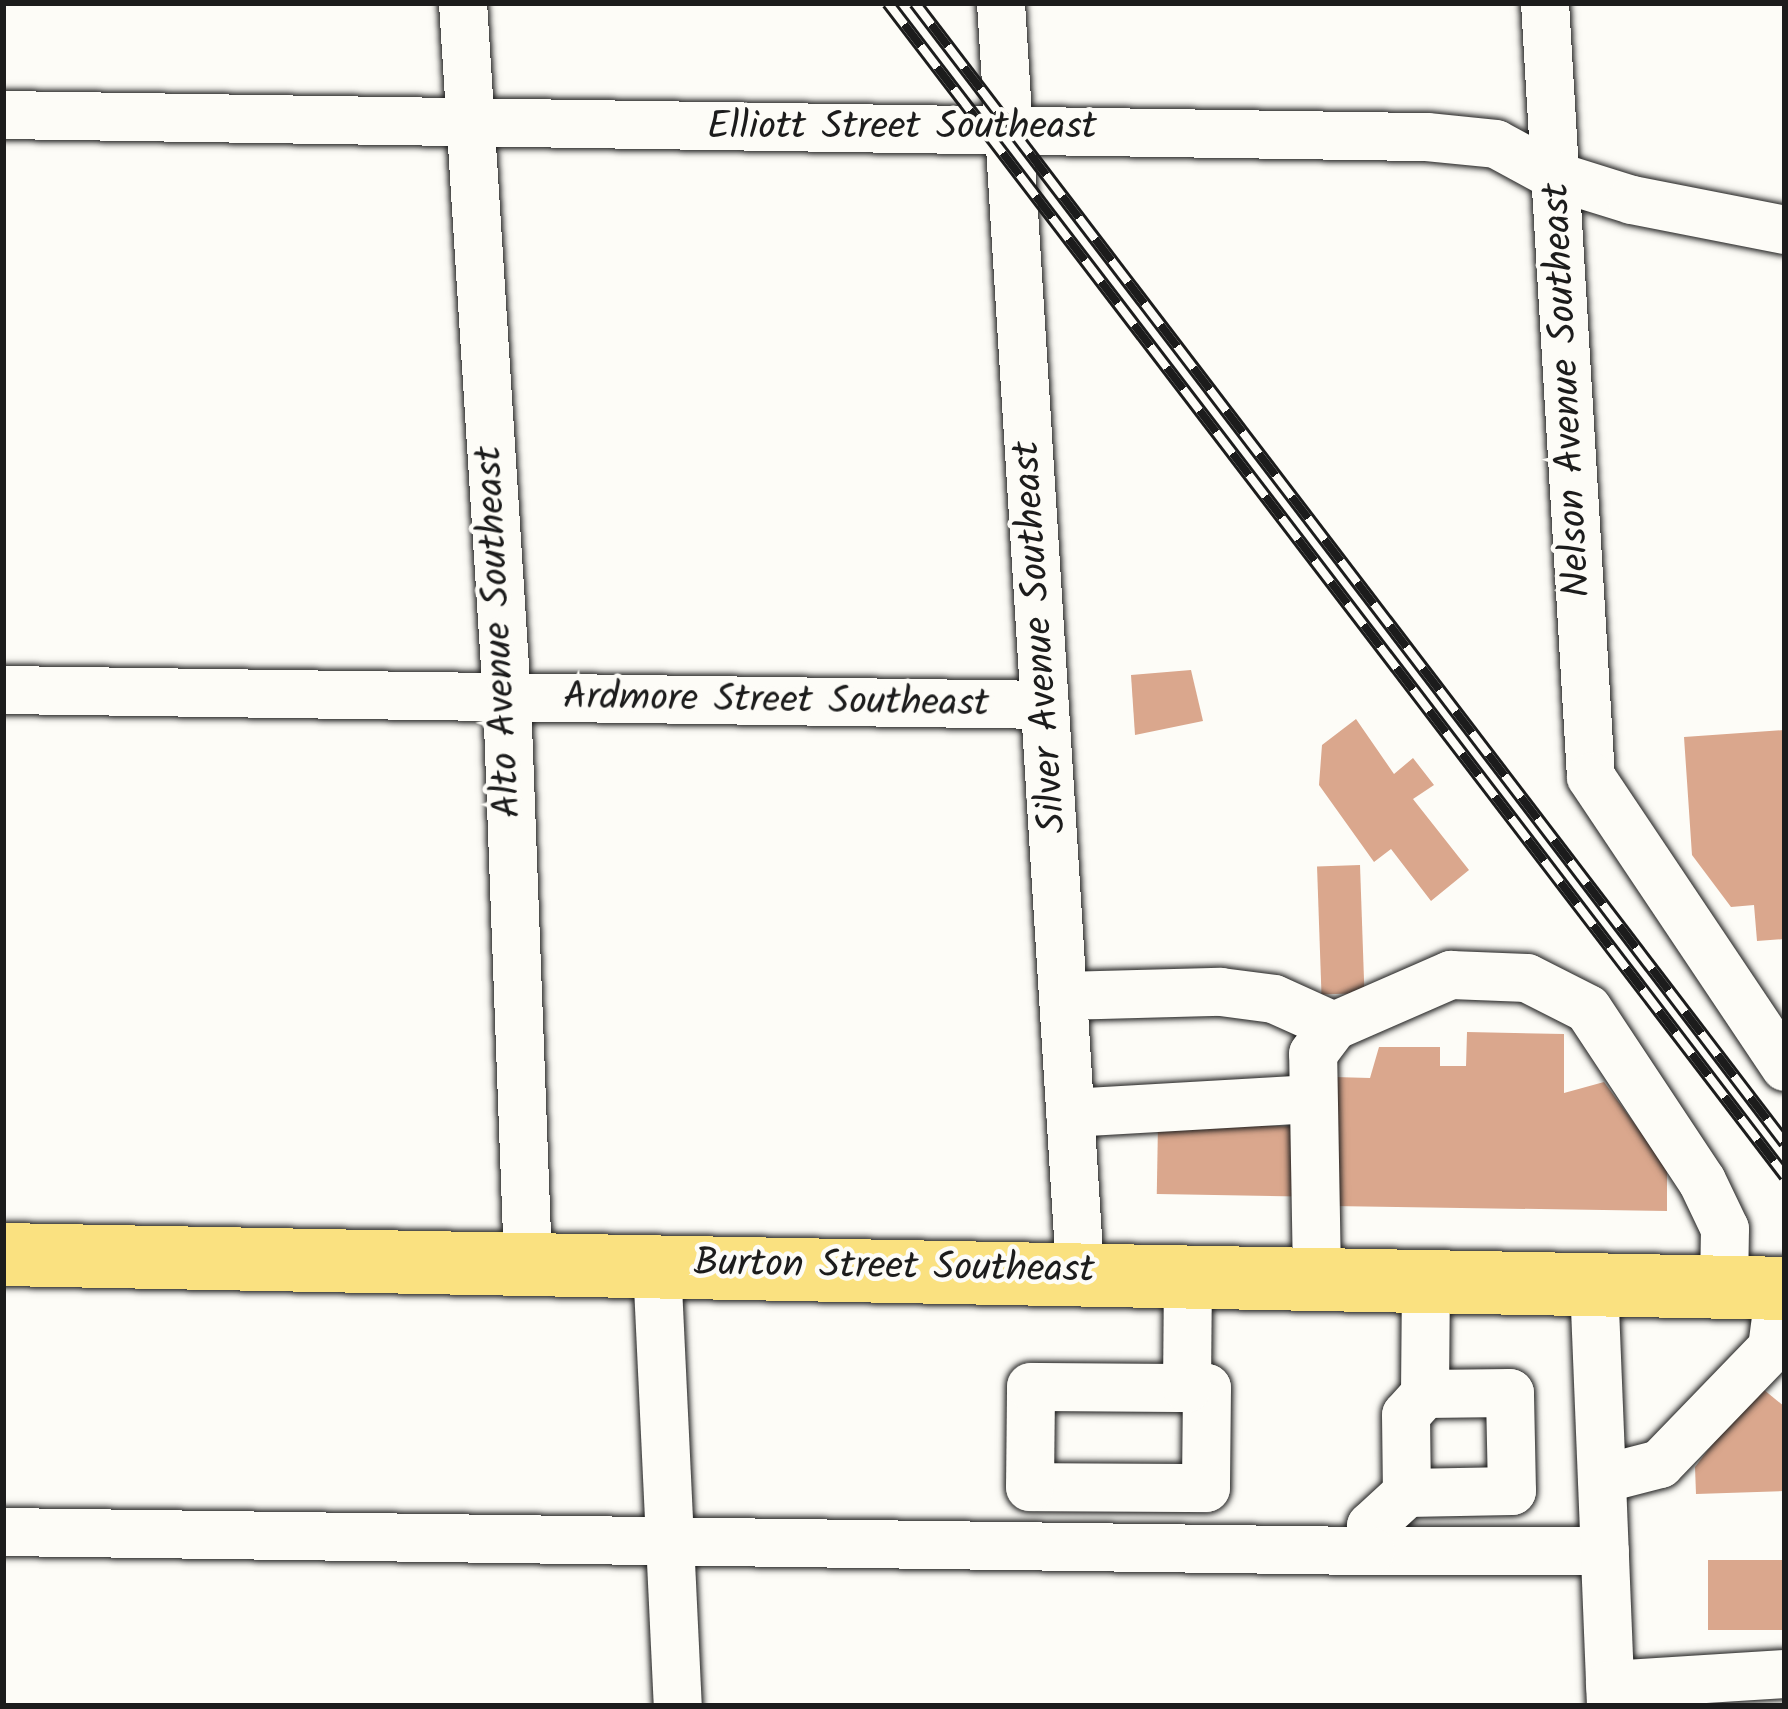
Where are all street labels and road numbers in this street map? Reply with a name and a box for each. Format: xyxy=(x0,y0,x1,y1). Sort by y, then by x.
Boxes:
street label: Elliott Street Southeast xyxy=(707,105,1097,151)
street label: Nelson Avenue Southeast xyxy=(1534,181,1602,599)
street label: Silver Avenue Southeast xyxy=(1004,439,1078,835)
street label: Alto Avenue Southeast xyxy=(467,445,533,819)
street label: Ardmore Street Southeast xyxy=(563,675,989,729)
street label: Burton Street Southeast xyxy=(693,1241,1095,1295)

